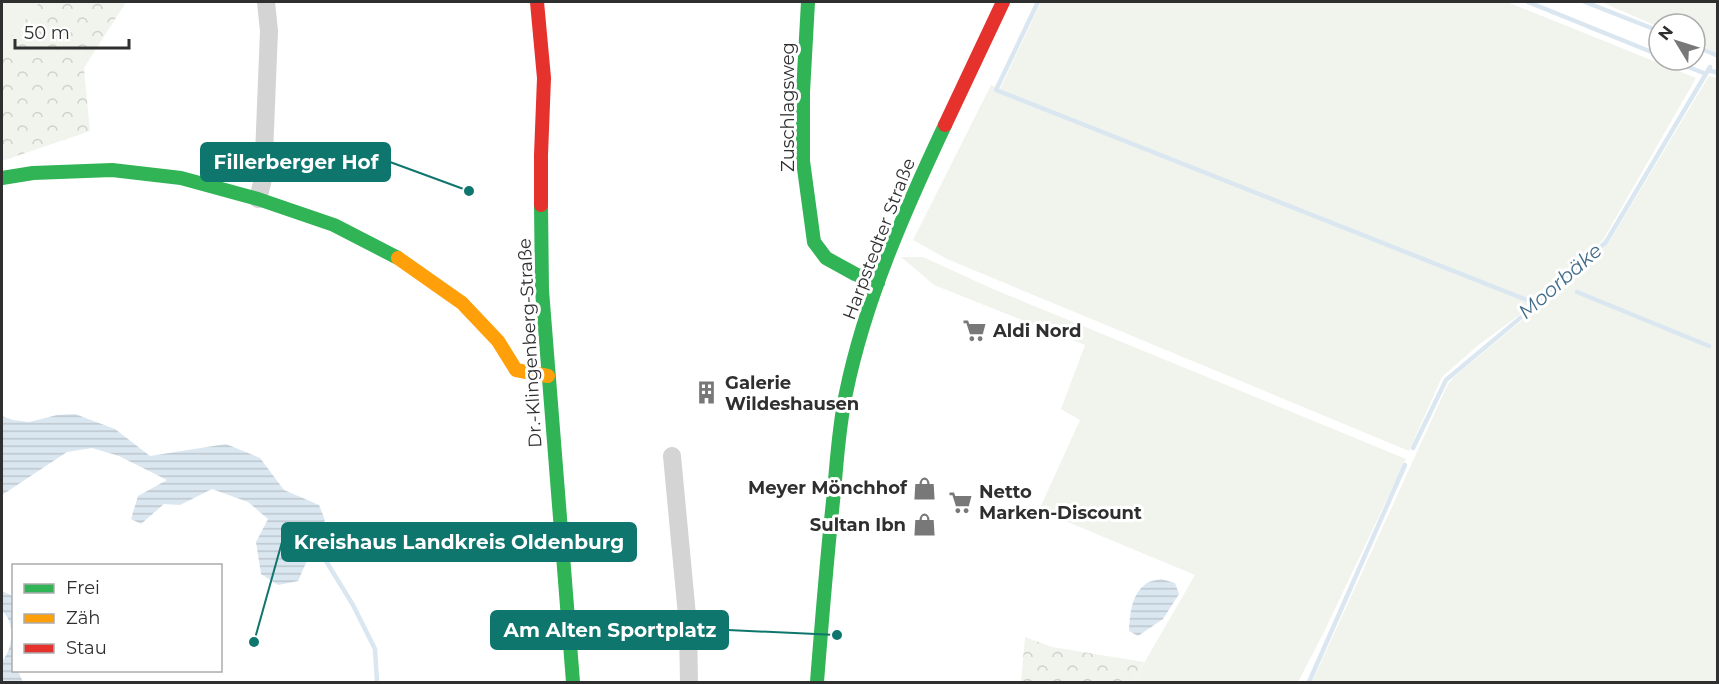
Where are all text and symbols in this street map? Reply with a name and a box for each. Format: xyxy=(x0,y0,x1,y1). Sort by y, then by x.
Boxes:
scale bar xyxy=(15,12,129,50)
north arrow xyxy=(1647,12,1707,72)
text: 50 m xyxy=(24,22,70,44)
text: N xyxy=(1654,22,1677,44)
street label: Zuschlagsweg xyxy=(777,42,799,172)
callout: Fillerberger Hof xyxy=(201,143,390,181)
text: Fillerberger Hof xyxy=(214,150,380,174)
street label: Harpstedter Straße xyxy=(838,155,920,323)
street label: Dr.-Klingenberg-Straße xyxy=(514,238,546,448)
water label: Moorbäke xyxy=(1513,238,1607,324)
supermarket icon: Aldi Nord xyxy=(962,318,988,344)
place label: Aldi Nord xyxy=(992,320,1082,342)
place label: Galerie Wildeshausen xyxy=(725,372,859,415)
building icon: Galerie Wildeshausen xyxy=(694,380,720,406)
shop icon: Meyer Mönchhof xyxy=(912,475,938,501)
place label: Meyer Mönchhof xyxy=(748,477,908,499)
place label: Netto Marken-Discount xyxy=(979,481,1142,524)
supermarket icon: Netto Marken-Discount xyxy=(948,489,974,515)
shop icon: Sultan Ibn xyxy=(911,512,937,538)
place label: Sultan Ibn xyxy=(810,514,906,536)
callout: Kreishaus Landkreis Oldenburg xyxy=(282,523,636,561)
text: Kreishaus Landkreis Oldenburg xyxy=(294,530,624,554)
legend xyxy=(12,564,222,672)
text: Frei xyxy=(66,577,100,599)
text: Zäh xyxy=(66,607,101,629)
callout: Am Alten Sportplatz xyxy=(491,611,728,649)
text: Am Alten Sportplatz xyxy=(503,618,717,642)
text: Stau xyxy=(66,637,107,659)

